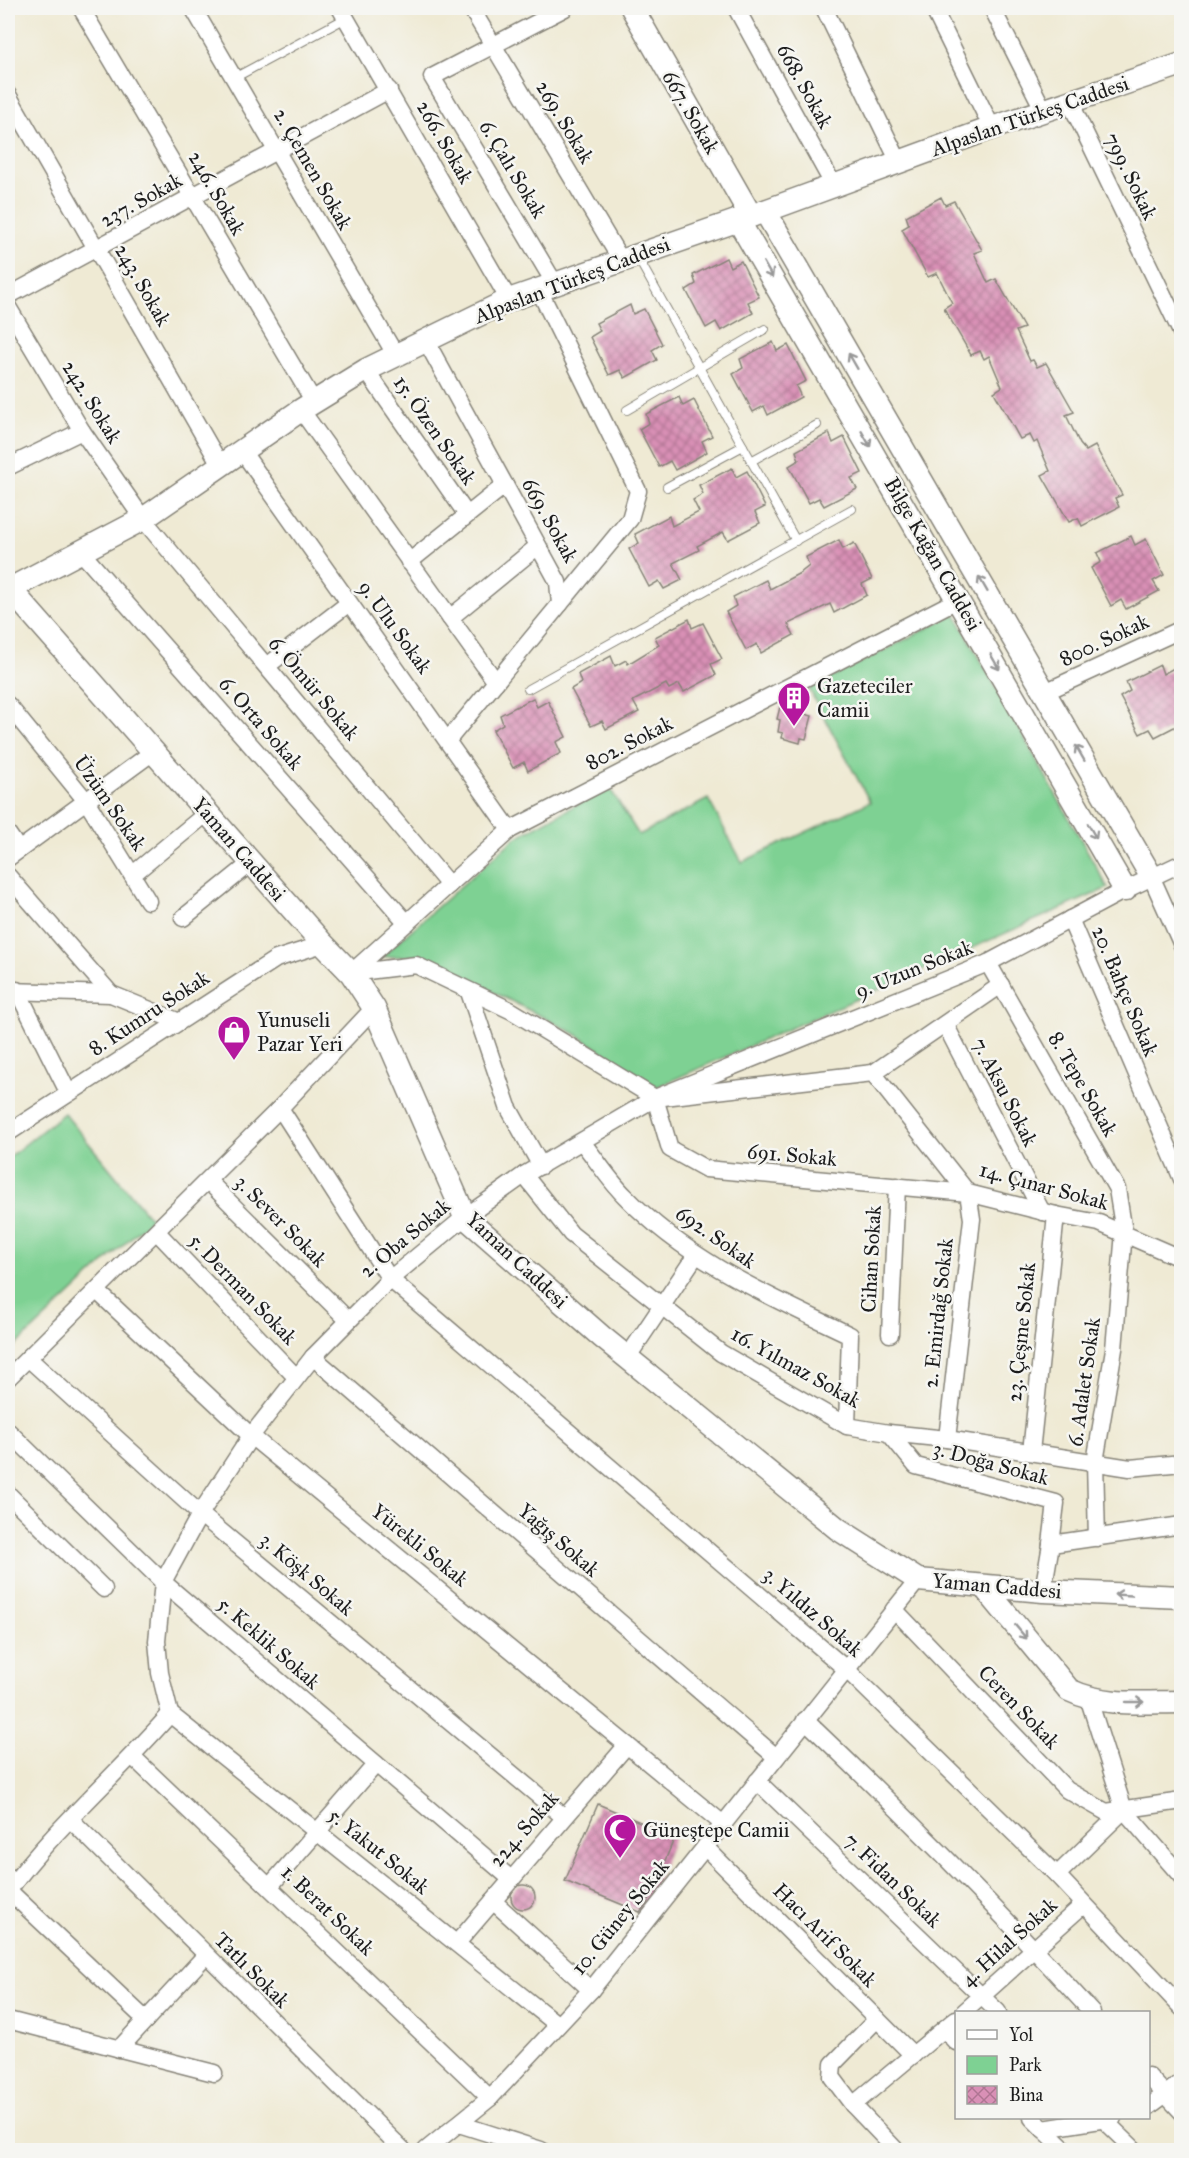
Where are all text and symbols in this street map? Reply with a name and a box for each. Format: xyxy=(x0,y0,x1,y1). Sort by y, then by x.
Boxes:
street label: 668. Sokak xyxy=(771,39,839,133)
street label: 667. Sokak xyxy=(657,65,725,159)
street label: Alpaslan Türkeş Caddesi xyxy=(927,70,1132,162)
street label: 269. Sokak xyxy=(530,76,600,168)
street label: 266. Sokak xyxy=(411,96,479,188)
street label: 2. Çemen Sokak xyxy=(268,104,358,235)
street label: 6. Çalı Sokak xyxy=(474,115,553,223)
street label: 799. Sokak xyxy=(1099,128,1163,224)
street label: 246. Sokak xyxy=(183,146,252,240)
street label: 237. Sokak xyxy=(95,167,187,233)
street label: Alpaslan Türkeş Caddesi xyxy=(470,231,674,330)
street label: 243. Sokak xyxy=(109,239,177,331)
one-way arrow xyxy=(762,261,774,278)
one-way arrow xyxy=(846,353,858,370)
street label: 242. Sokak xyxy=(56,356,128,448)
street label: 15. Özen Sokak xyxy=(388,370,482,490)
one-way arrow xyxy=(860,430,872,447)
street label: 669. Sokak xyxy=(516,473,584,567)
street label: Bilge Kağan Caddesi xyxy=(878,473,988,636)
street label: 9. Ulu Sokak xyxy=(352,575,438,679)
one-way arrow xyxy=(976,576,988,593)
street label: 800. Sokak xyxy=(1055,608,1153,672)
street label: 6. Ömür Sokak xyxy=(263,631,365,746)
one-way arrow xyxy=(989,653,1001,670)
street label: 6. Orta Sokak xyxy=(213,671,309,775)
place label: Gazeteciler Camii xyxy=(817,673,913,723)
building icon: Gazeteciler Camii xyxy=(776,680,812,727)
street label: 802. Sokak xyxy=(581,710,677,776)
one-way arrow xyxy=(1074,745,1086,762)
street label: Üzüm Sokak xyxy=(68,750,152,856)
street label: Yaman Caddesi xyxy=(187,792,292,907)
one-way arrow xyxy=(1086,822,1098,839)
street label: 20. Bahçe Sokak xyxy=(1086,922,1164,1060)
street label: 9. Uzun Sokak xyxy=(852,934,977,1004)
street label: 8. Kumru Sokak xyxy=(84,964,214,1062)
place label: Yunuseli Pazar Yeri xyxy=(257,1007,343,1057)
shop icon: Yunuseli Pazar Yeri xyxy=(216,1014,252,1061)
street label: 8. Tepe Sokak xyxy=(1043,1027,1123,1141)
street label: 7. Aksu Sokak xyxy=(967,1033,1044,1151)
street label: 691. Sokak xyxy=(746,1138,838,1172)
street label: 14. Çınar Sokak xyxy=(976,1156,1112,1216)
street label: 3. Sever Sokak xyxy=(229,1169,333,1273)
street label: 2. Oba Sokak xyxy=(354,1192,456,1283)
street label: 692. Sokak xyxy=(671,1200,762,1274)
street label: Cihan Sokak xyxy=(855,1204,887,1313)
street label: Yaman Caddesi xyxy=(461,1206,573,1314)
street label: 5. Derman Sokak xyxy=(183,1228,303,1350)
street label: 2. Emirdağ Sokak xyxy=(917,1236,959,1389)
street label: 23. Çeşme Sokak xyxy=(1001,1261,1041,1403)
street label: 6. Adalet Sokak xyxy=(1062,1315,1106,1448)
street label: 16. Yılmaz Sokak xyxy=(726,1321,866,1414)
street label: 3. Doğa Sokak xyxy=(930,1435,1052,1491)
street label: Yağış Sokak xyxy=(513,1497,605,1583)
street label: Yürekli Sokak xyxy=(366,1498,474,1592)
street label: 3. Köşk Sokak xyxy=(254,1527,360,1621)
street label: 3. Yıldız Sokak xyxy=(758,1562,868,1663)
street label: Yaman Caddesi xyxy=(931,1567,1063,1605)
one-way arrow xyxy=(1114,1589,1134,1600)
street label: 5. Keklik Sokak xyxy=(212,1591,326,1695)
one-way arrow xyxy=(1014,1624,1028,1639)
street label: Ceren Sokak xyxy=(973,1660,1066,1755)
one-way arrow xyxy=(1125,1696,1145,1708)
street label: 224. Sokak xyxy=(484,1785,564,1873)
street label: 5. Yakut Sokak xyxy=(323,1802,435,1900)
mosque icon: Güneştepe Camii xyxy=(602,1812,638,1859)
place label: Güneştepe Camii xyxy=(643,1817,790,1843)
street label: 7. Fidan Sokak xyxy=(839,1827,947,1933)
street label: 10. Güney Sokak xyxy=(565,1854,675,1980)
street label: 1. Berat Sokak xyxy=(276,1859,380,1961)
street label: Hacı Arif Sokak xyxy=(767,1877,883,1993)
street label: 4. Hilal Sokak xyxy=(955,1892,1063,1992)
street label: Tatlı Sokak xyxy=(209,1927,295,2013)
legend xyxy=(955,2011,1150,2119)
text: Yol xyxy=(1009,2024,1033,2046)
text: Park xyxy=(1009,2054,1042,2076)
text: Bina xyxy=(1009,2084,1044,2106)

